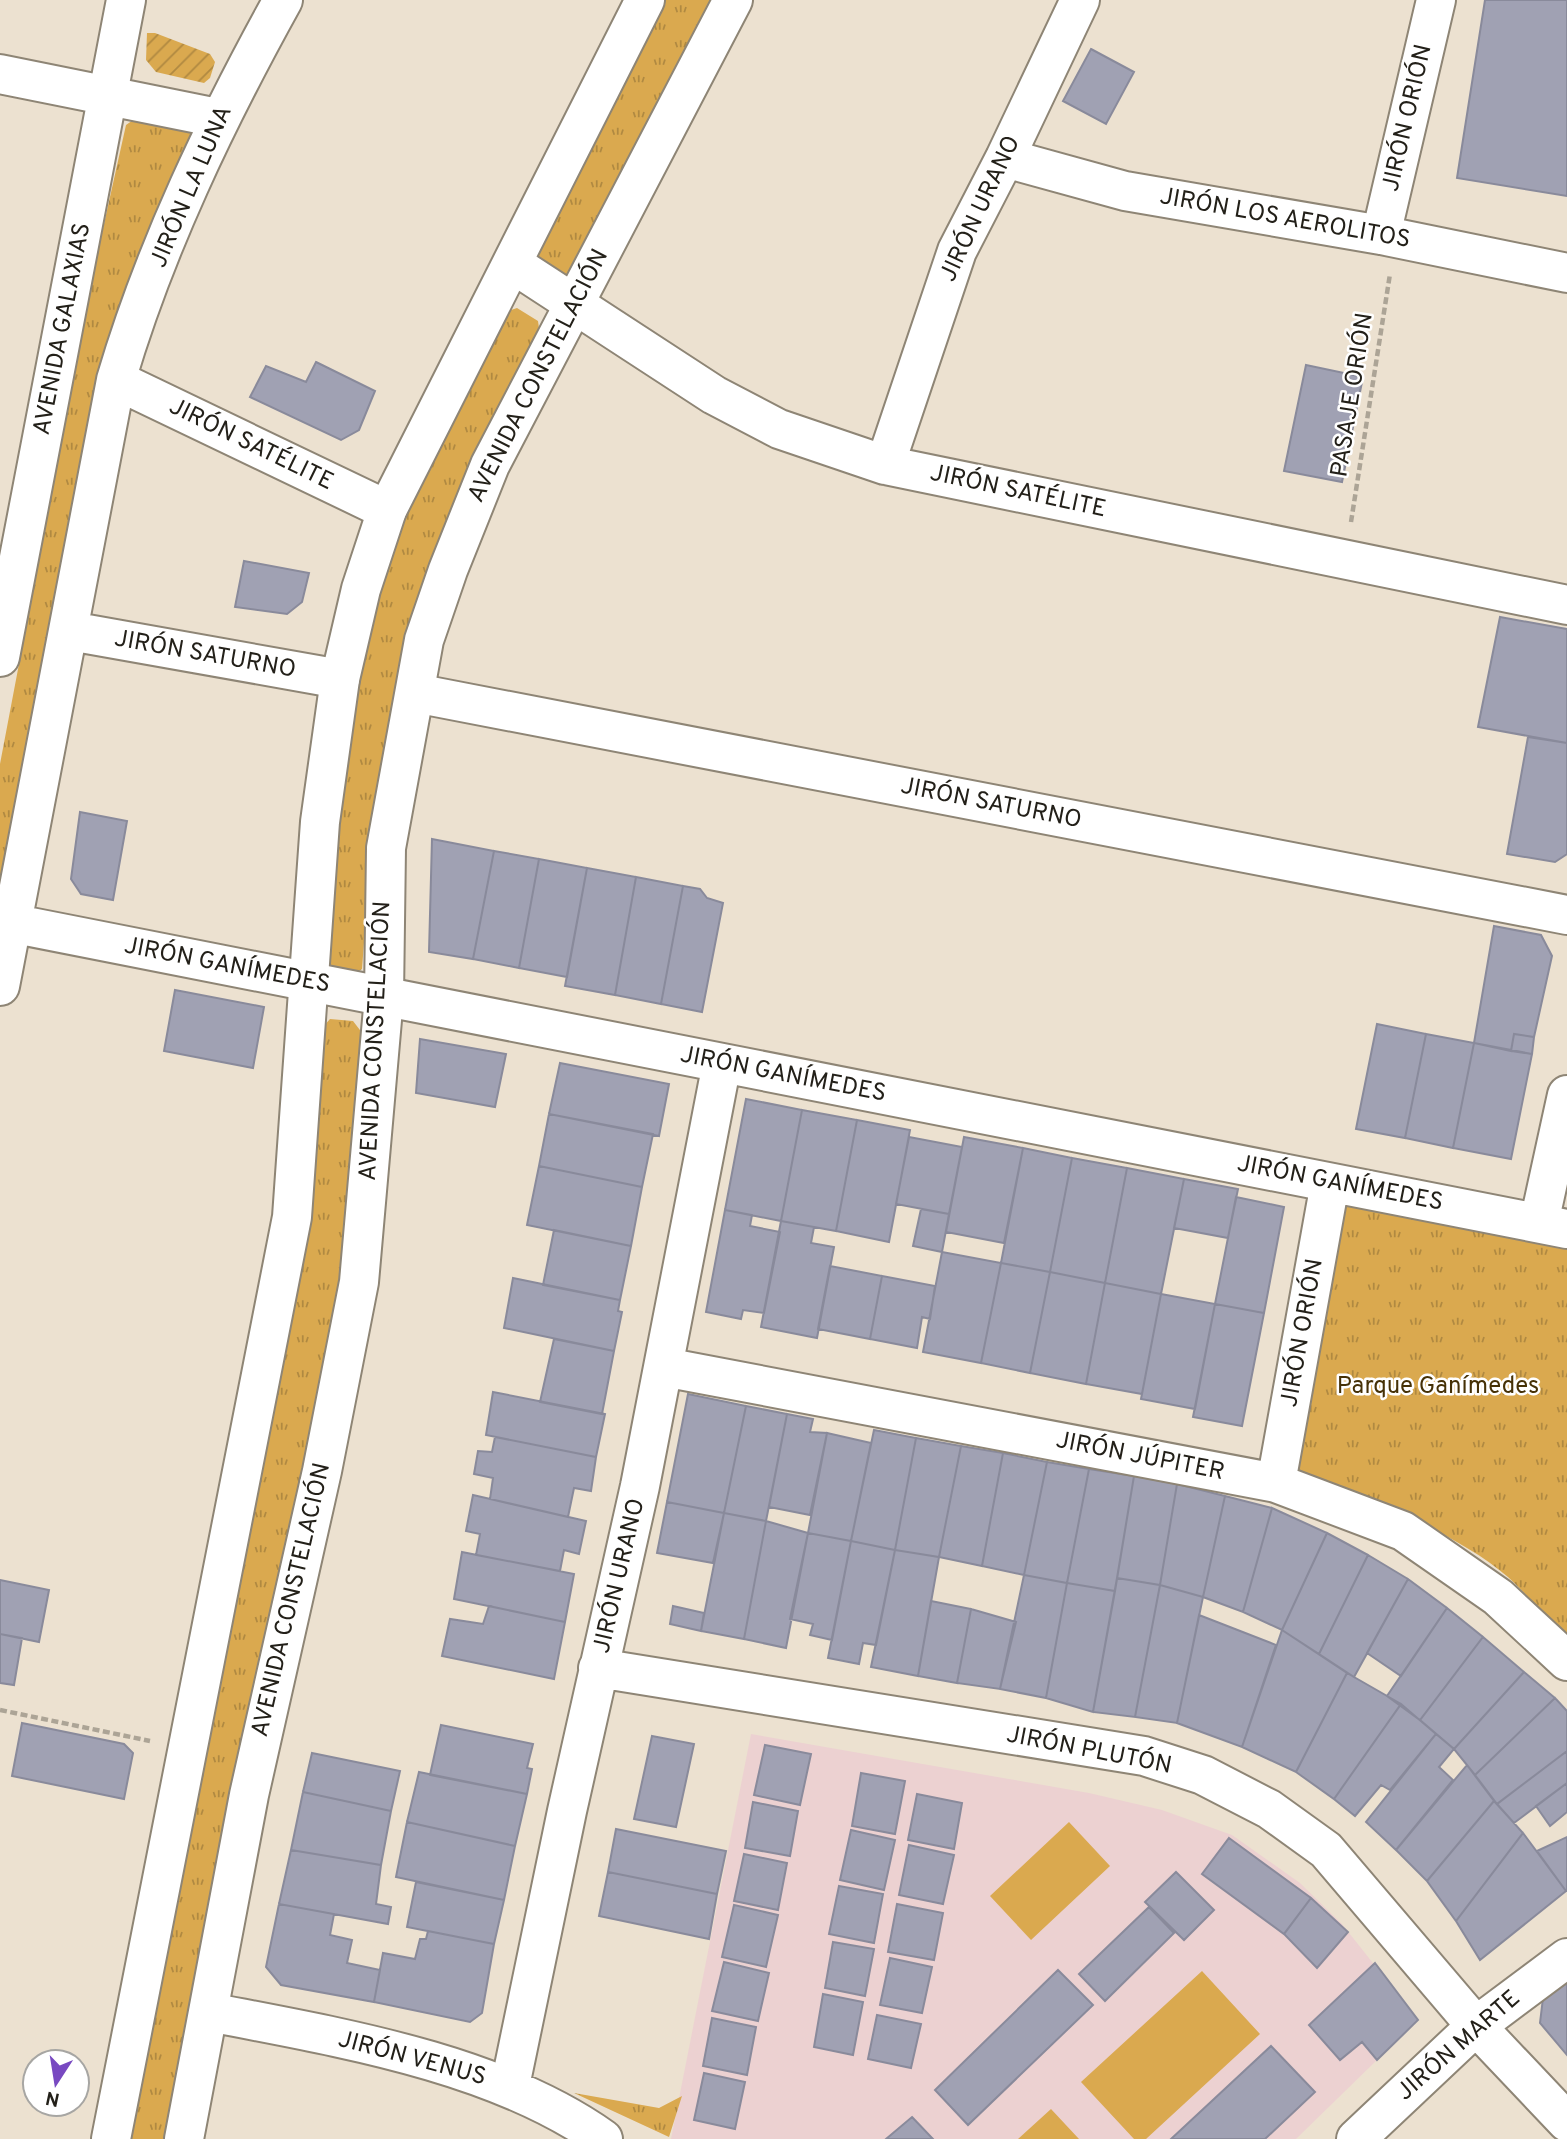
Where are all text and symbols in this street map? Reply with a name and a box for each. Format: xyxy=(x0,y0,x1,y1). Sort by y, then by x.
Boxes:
street label: JIRÓN ORIÓN xyxy=(1375,41,1440,195)
street label: JIRÓN LA LUNA xyxy=(143,101,240,272)
street label: JIRÓN URANO xyxy=(932,130,1028,287)
street label: JIRÓN LOS AEROLITOS xyxy=(1157,180,1413,256)
street label: AVENIDA GALAXIAS xyxy=(28,220,98,438)
street label: AVENIDA CONSTELACIÓN xyxy=(460,243,616,508)
street label: PASAJE ORIÓN xyxy=(1323,310,1381,479)
street label: JIRÓN SATÉLITE xyxy=(164,390,339,498)
street label: JIRÓN SATÉLITE xyxy=(927,457,1109,525)
street label: JIRÓN SATURNO xyxy=(112,622,298,686)
street label: JIRÓN SATURNO xyxy=(898,770,1084,836)
street label: AVENIDA CONSTELACIÓN xyxy=(352,900,398,1182)
street label: JIRÓN GANÍMEDES xyxy=(121,929,333,1001)
street label: JIRÓN GANÍMEDES xyxy=(677,1038,889,1110)
street label: JIRÓN GANÍMEDES xyxy=(1234,1147,1446,1219)
street label: JIRÓN ORIÓN xyxy=(1273,1256,1331,1410)
park label: Parque Ganímedes xyxy=(1337,1372,1539,1402)
street label: JIRÓN JÚPITER xyxy=(1053,1424,1227,1488)
street label: AVENIDA CONSTELACIÓN xyxy=(244,1460,338,1740)
street label: JIRÓN URANO xyxy=(586,1495,652,1656)
street label: JIRÓN PLUTÓN xyxy=(1004,1718,1175,1782)
street label: JIRÓN MARTE xyxy=(1390,1983,1527,2108)
street label: JIRÓN VENUS xyxy=(335,2023,490,2093)
north arrow xyxy=(21,2048,91,2118)
text: N xyxy=(44,2085,62,2111)

